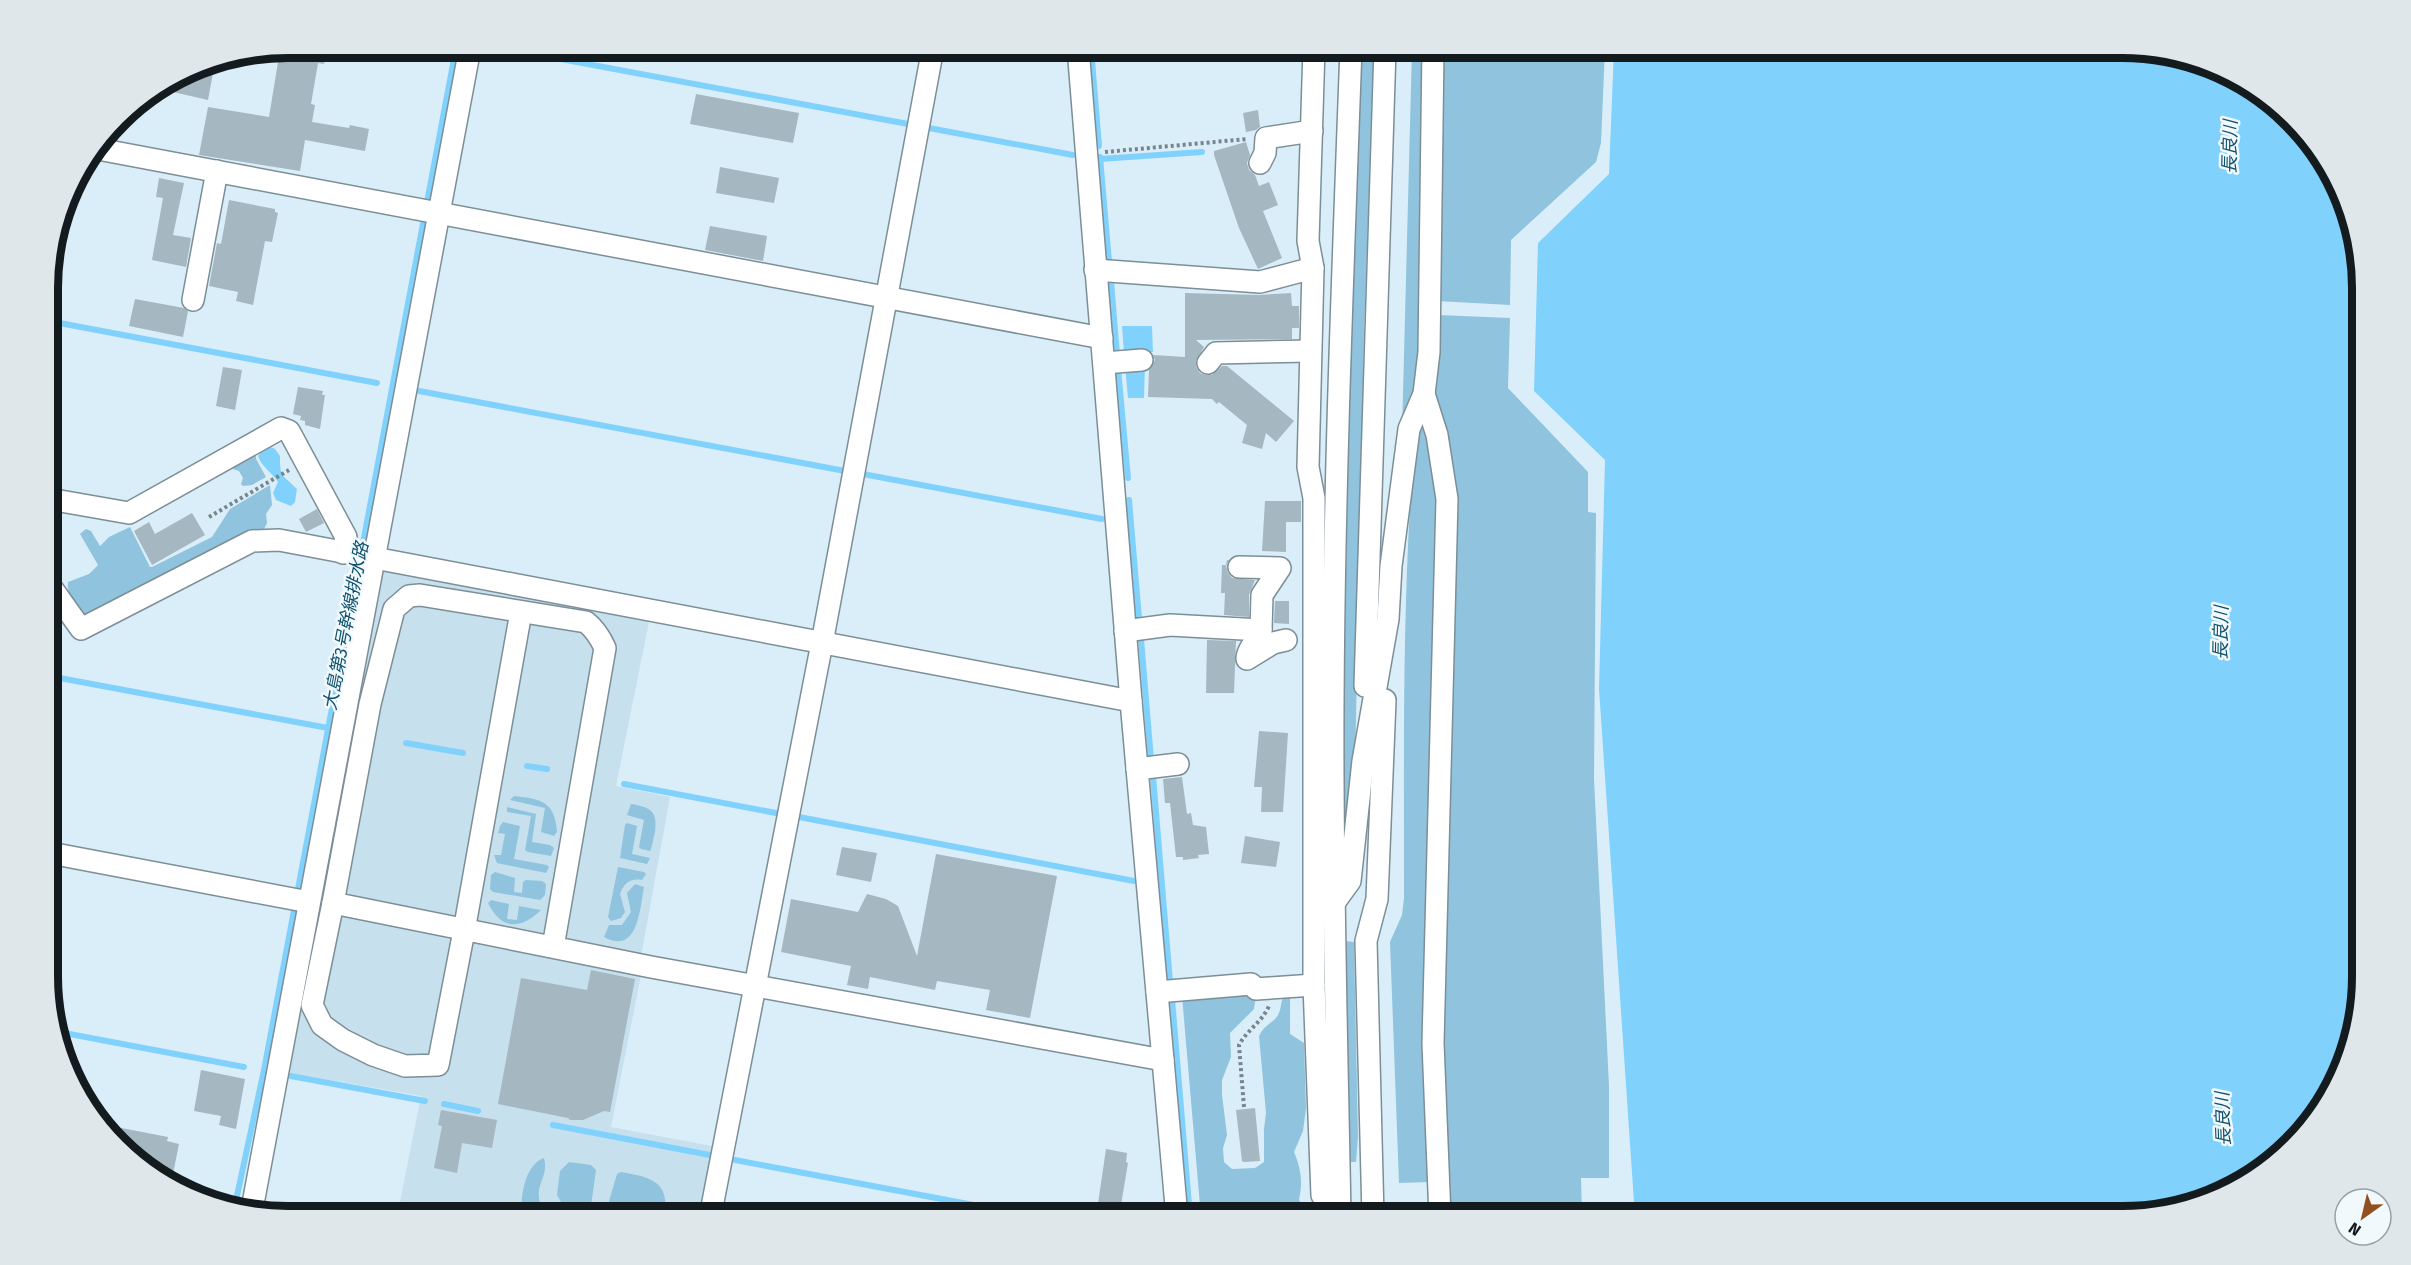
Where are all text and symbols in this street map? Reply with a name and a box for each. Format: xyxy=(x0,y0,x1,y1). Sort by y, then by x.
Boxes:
water label: 長良川 xyxy=(2219,118,2242,174)
water label: 大島第3号幹線排水路 xyxy=(319,538,373,712)
water label: 長良川 xyxy=(2210,604,2233,660)
water label: 長良川 xyxy=(2211,1090,2235,1146)
north arrow xyxy=(2333,1187,2393,1247)
text: N xyxy=(2345,1218,2365,1240)

